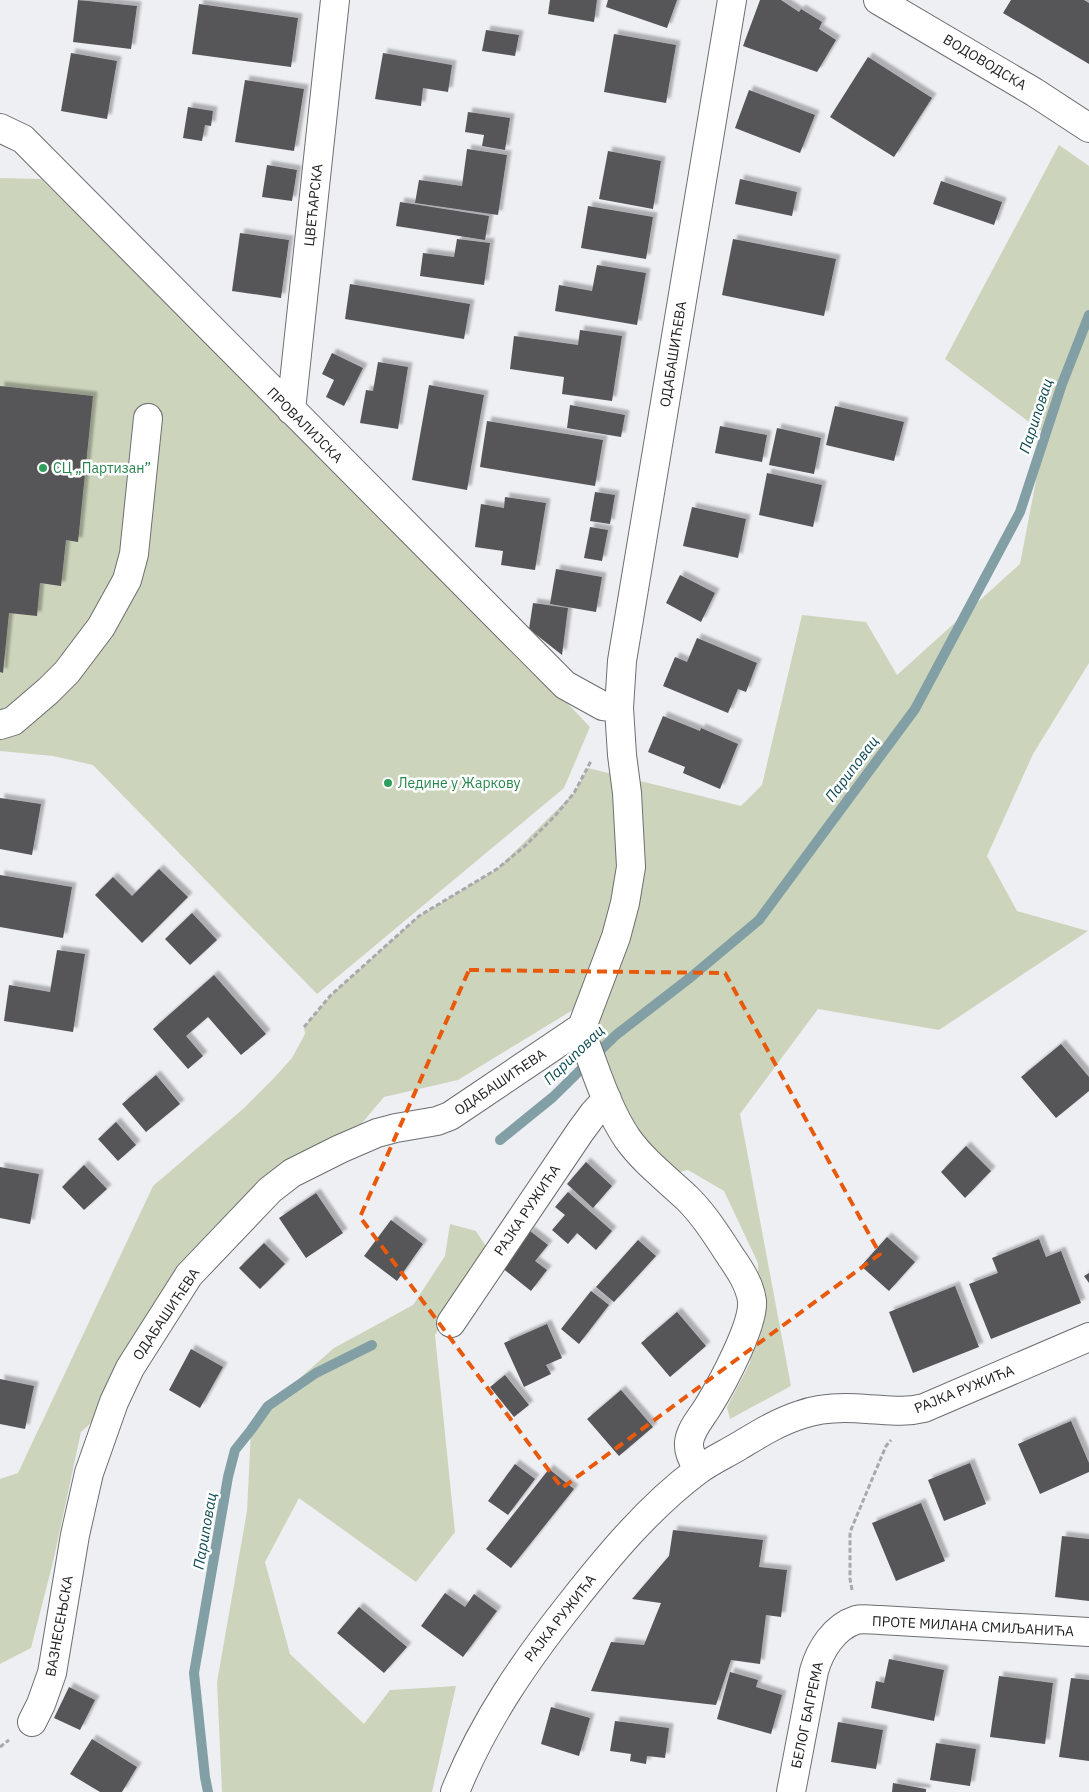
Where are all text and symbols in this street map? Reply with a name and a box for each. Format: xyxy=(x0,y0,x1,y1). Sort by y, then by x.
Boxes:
street label: ВОДОВОДСКА xyxy=(940,30,1030,94)
street label: ЦВЕЋАРСКА xyxy=(300,163,326,247)
street label: ОДАБАШИЋЕВА xyxy=(656,300,690,408)
water label: Париповац xyxy=(1014,376,1057,456)
street label: ПРОВАЛИЈСКА xyxy=(263,383,347,467)
place label: СЦ „Партизан” xyxy=(53,459,151,477)
marker: СЦ „Партизан” xyxy=(37,462,49,474)
water label: Париповац xyxy=(821,732,883,806)
place label: Ледине у Жаркову xyxy=(398,774,521,792)
marker: Ледине у Жаркову xyxy=(382,777,394,789)
water label: Париповац xyxy=(539,1021,608,1089)
street label: ОДАБАШИЋЕВА xyxy=(451,1045,549,1119)
street label: РАЈКА РУЖИЋА xyxy=(490,1161,564,1259)
street label: ОДАБАШИЋЕВА xyxy=(129,1265,203,1363)
street label: РАЈКА РУЖИЋА xyxy=(911,1361,1017,1417)
water label: Париповац xyxy=(188,1491,221,1571)
street label: РАЈКА РУЖИЋА xyxy=(520,1571,600,1665)
street label: ВАЗНЕСЕЊСКА xyxy=(41,1574,77,1678)
street label: ПРОТЕ МИЛАНА СМИЉАНИЋА xyxy=(872,1612,1074,1640)
street label: БЕЛОГ БАГРЕМА xyxy=(787,1660,827,1770)

